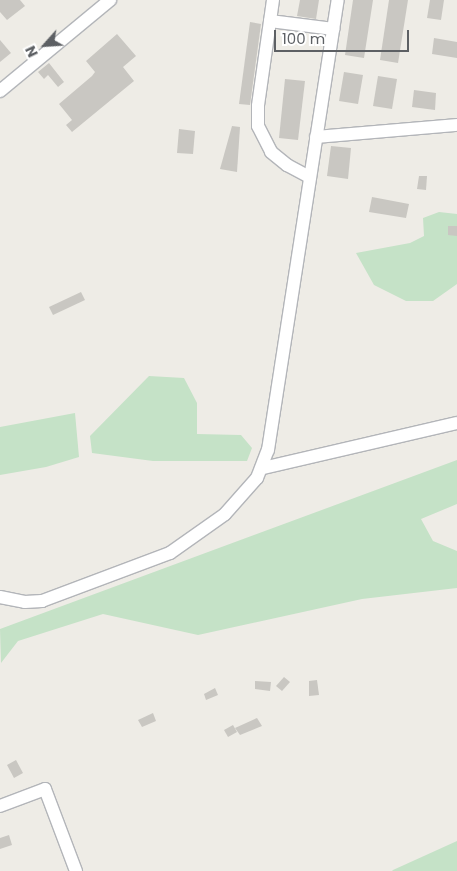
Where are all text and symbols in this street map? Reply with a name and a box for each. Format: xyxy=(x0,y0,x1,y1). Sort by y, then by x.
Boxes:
north arrow xyxy=(20,20,70,70)
scale bar xyxy=(277,20,412,52)
text: 100 m xyxy=(282,28,325,49)
text: N xyxy=(20,42,43,61)

